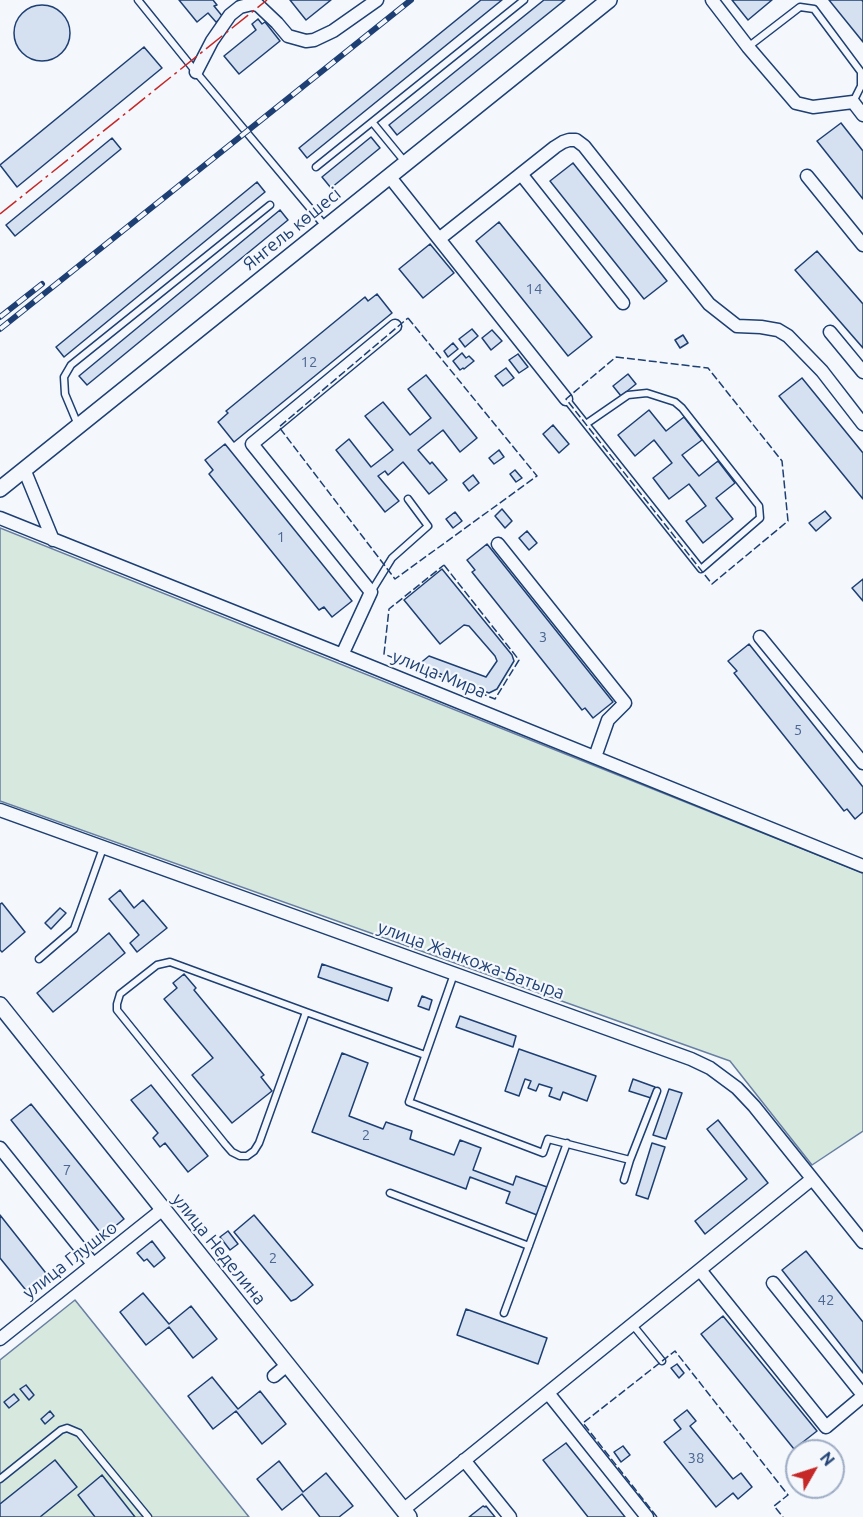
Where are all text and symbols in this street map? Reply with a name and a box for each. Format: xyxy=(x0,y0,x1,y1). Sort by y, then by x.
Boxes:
street label: Янгель көшесі xyxy=(239,183,345,275)
house number: 14 xyxy=(526,280,542,298)
house number: 12 xyxy=(301,353,317,371)
house number: 1 xyxy=(277,528,285,546)
house number: 3 xyxy=(539,628,547,646)
street label: улица Мира xyxy=(389,645,489,703)
house number: 5 xyxy=(794,721,802,739)
street label: улица Жанкожа-Батыра xyxy=(375,916,567,1004)
house number: 2 xyxy=(362,1126,370,1144)
house number: 7 xyxy=(63,1161,71,1179)
street label: улица Неделина xyxy=(167,1189,271,1309)
street label: улица Глушко xyxy=(19,1216,121,1304)
house number: 2 xyxy=(269,1249,277,1267)
house number: 42 xyxy=(818,1291,834,1309)
north arrow xyxy=(785,1439,845,1499)
house number: 38 xyxy=(688,1449,704,1467)
text: N xyxy=(817,1449,838,1469)

